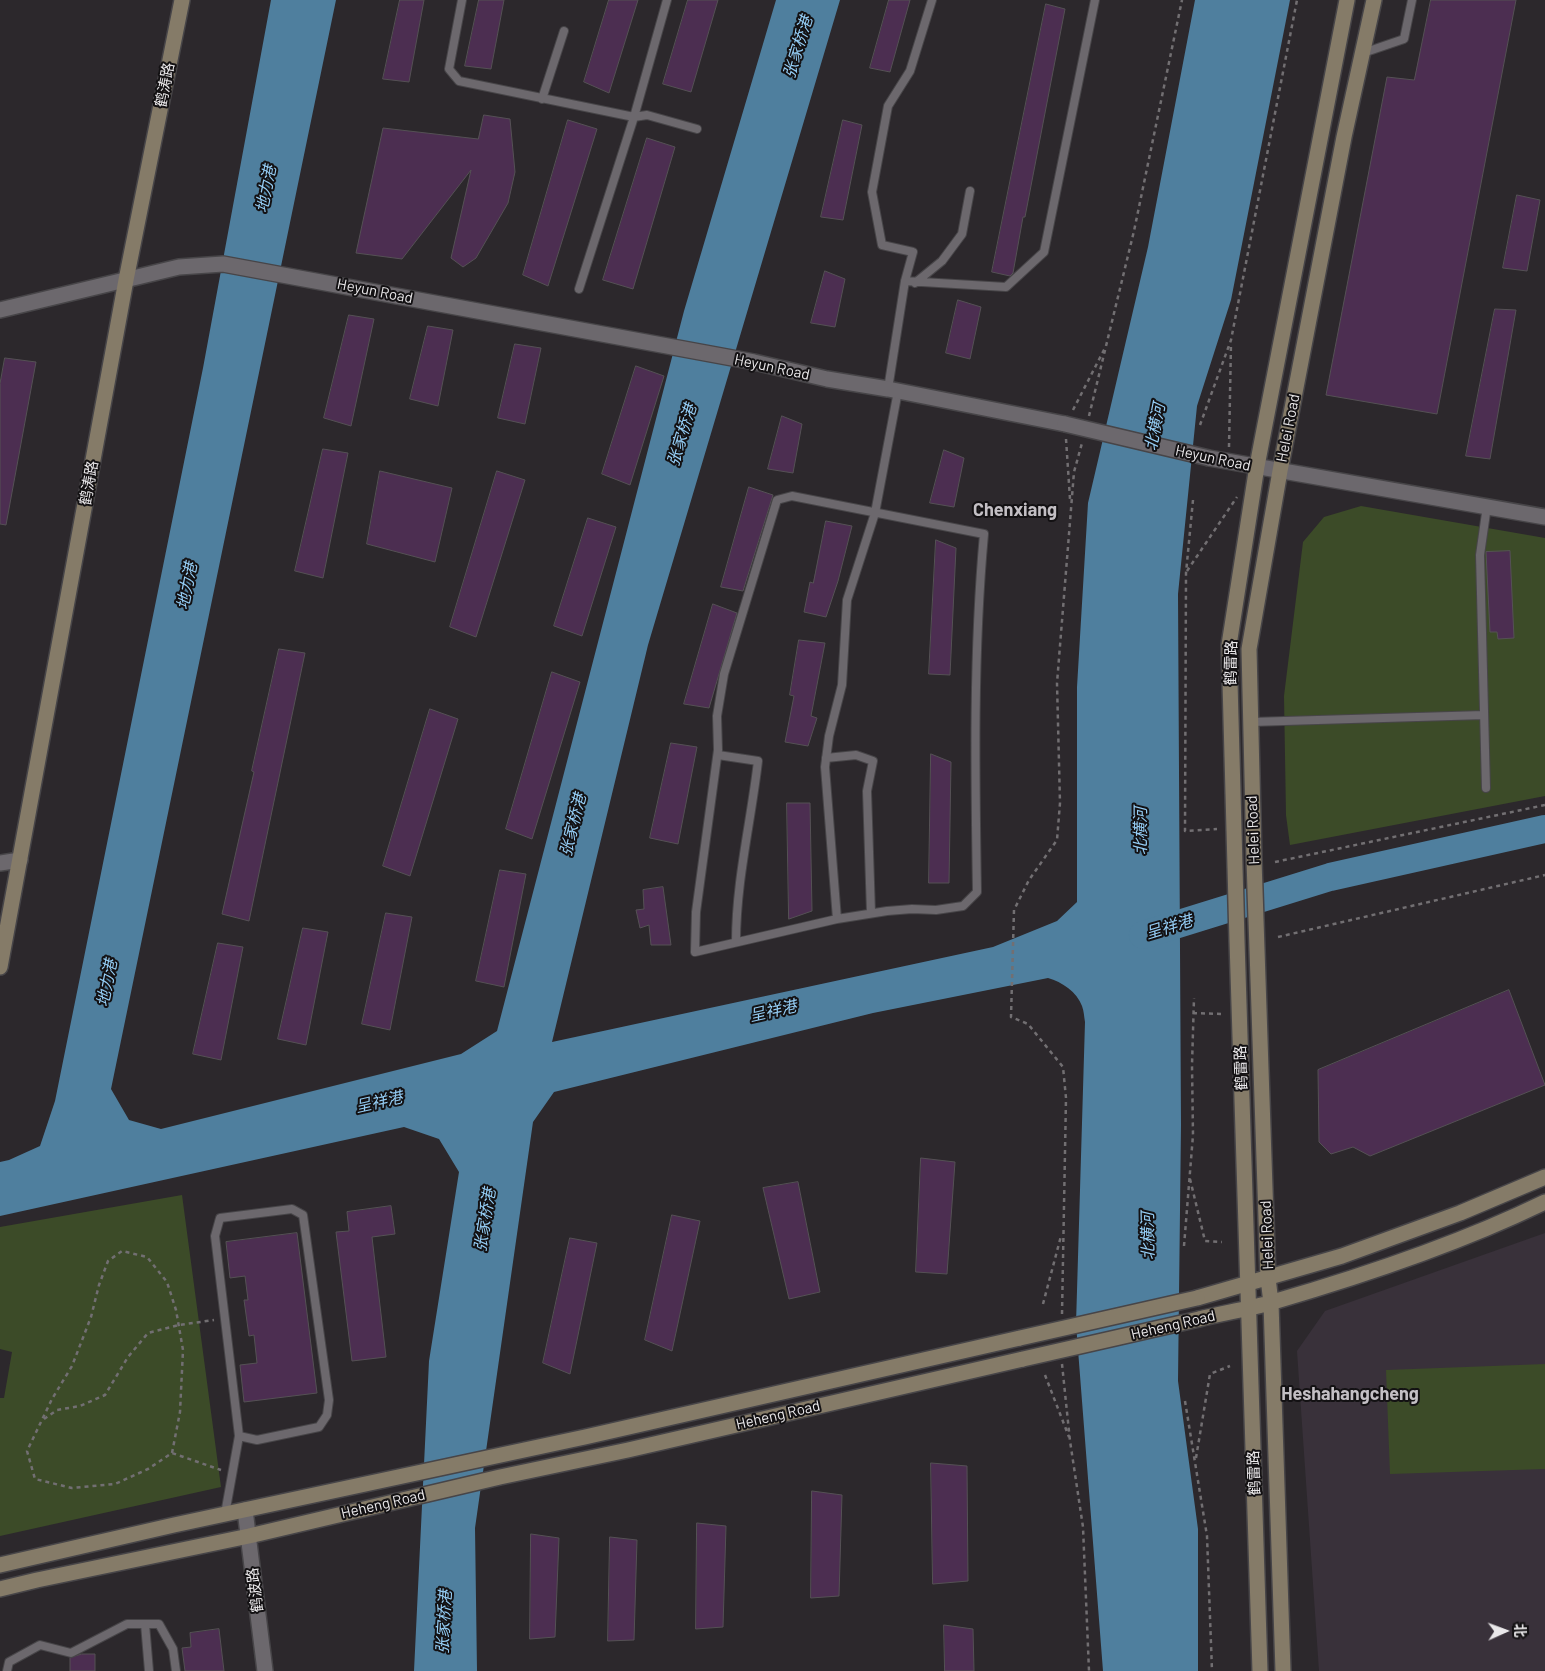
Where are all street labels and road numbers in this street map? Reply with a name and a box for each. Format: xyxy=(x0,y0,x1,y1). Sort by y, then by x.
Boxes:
street label: 鹤涛路 xyxy=(152,61,178,109)
street label: Heyun Road xyxy=(336,275,414,307)
street label: Heyun Road xyxy=(733,350,811,384)
street label: Helei Road xyxy=(1273,392,1303,464)
street label: Heyun Road xyxy=(1174,441,1252,475)
street label: 鹤涛路 xyxy=(76,459,102,507)
street label: 鹤雷路 xyxy=(1222,640,1240,686)
street label: Helei Road xyxy=(1243,795,1263,865)
street label: 鹤雷路 xyxy=(1231,1045,1251,1091)
street label: Helei Road xyxy=(1257,1200,1277,1270)
street label: Heheng Road xyxy=(1129,1307,1217,1343)
street label: Heheng Road xyxy=(734,1397,822,1433)
street label: 鹤雷路 xyxy=(1244,1450,1264,1496)
street label: Heheng Road xyxy=(339,1486,427,1522)
street label: 鹤波路 xyxy=(243,1567,267,1613)

